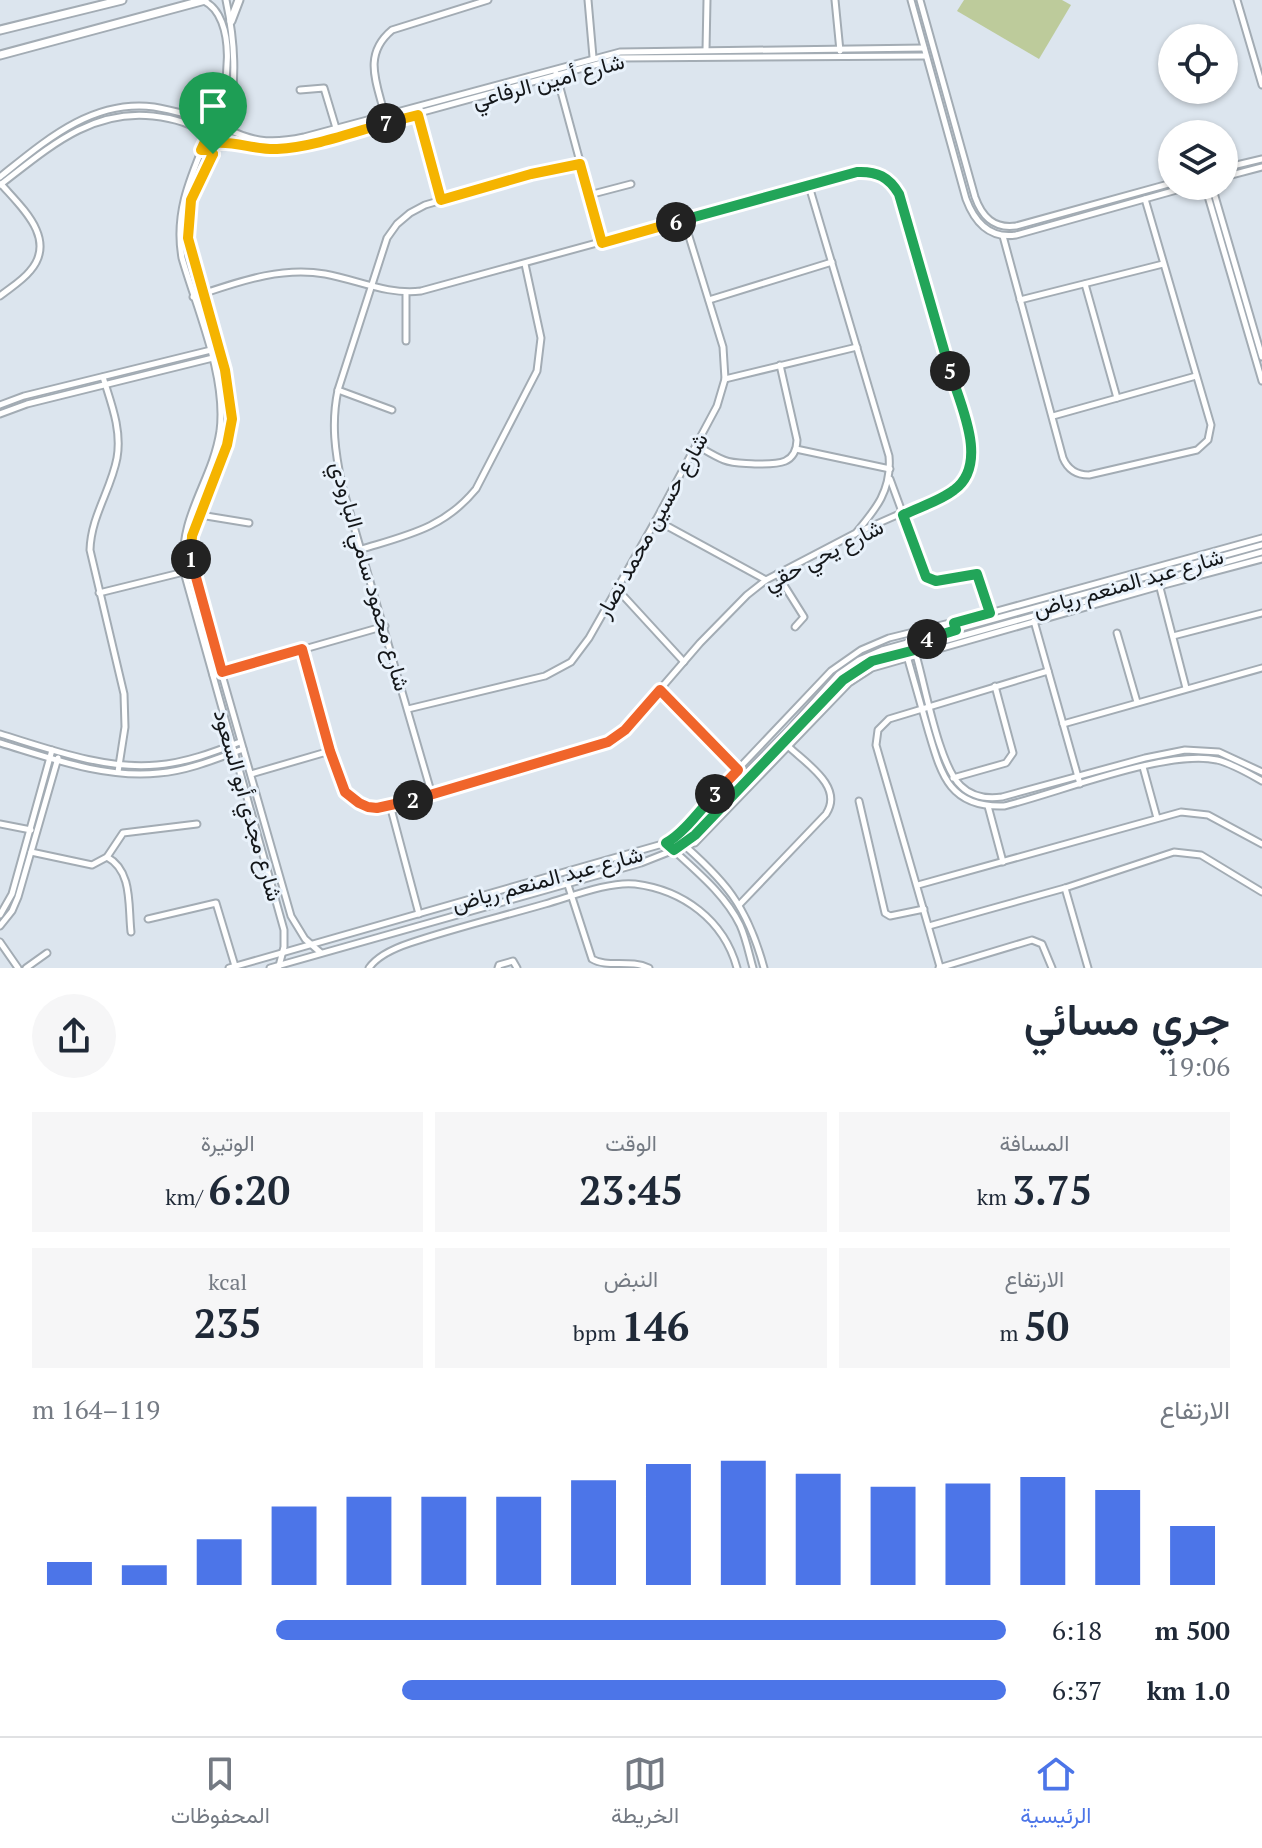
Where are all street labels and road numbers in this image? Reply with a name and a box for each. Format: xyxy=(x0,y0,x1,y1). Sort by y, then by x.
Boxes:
street label: شارع أمين الرفاعي xyxy=(469,46,629,119)
street label: شارع حسين محمد نصار xyxy=(587,427,715,624)
street label: شارع محمود سامي البارودي xyxy=(320,458,418,695)
street label: شارع يحي حقي xyxy=(758,511,890,601)
street label: شارع عبد المنعم رياض xyxy=(1029,541,1227,624)
street label: شارع مجدي أبو السعود xyxy=(203,706,290,906)
street label: شارع عبد المنعم رياض xyxy=(448,839,646,918)

